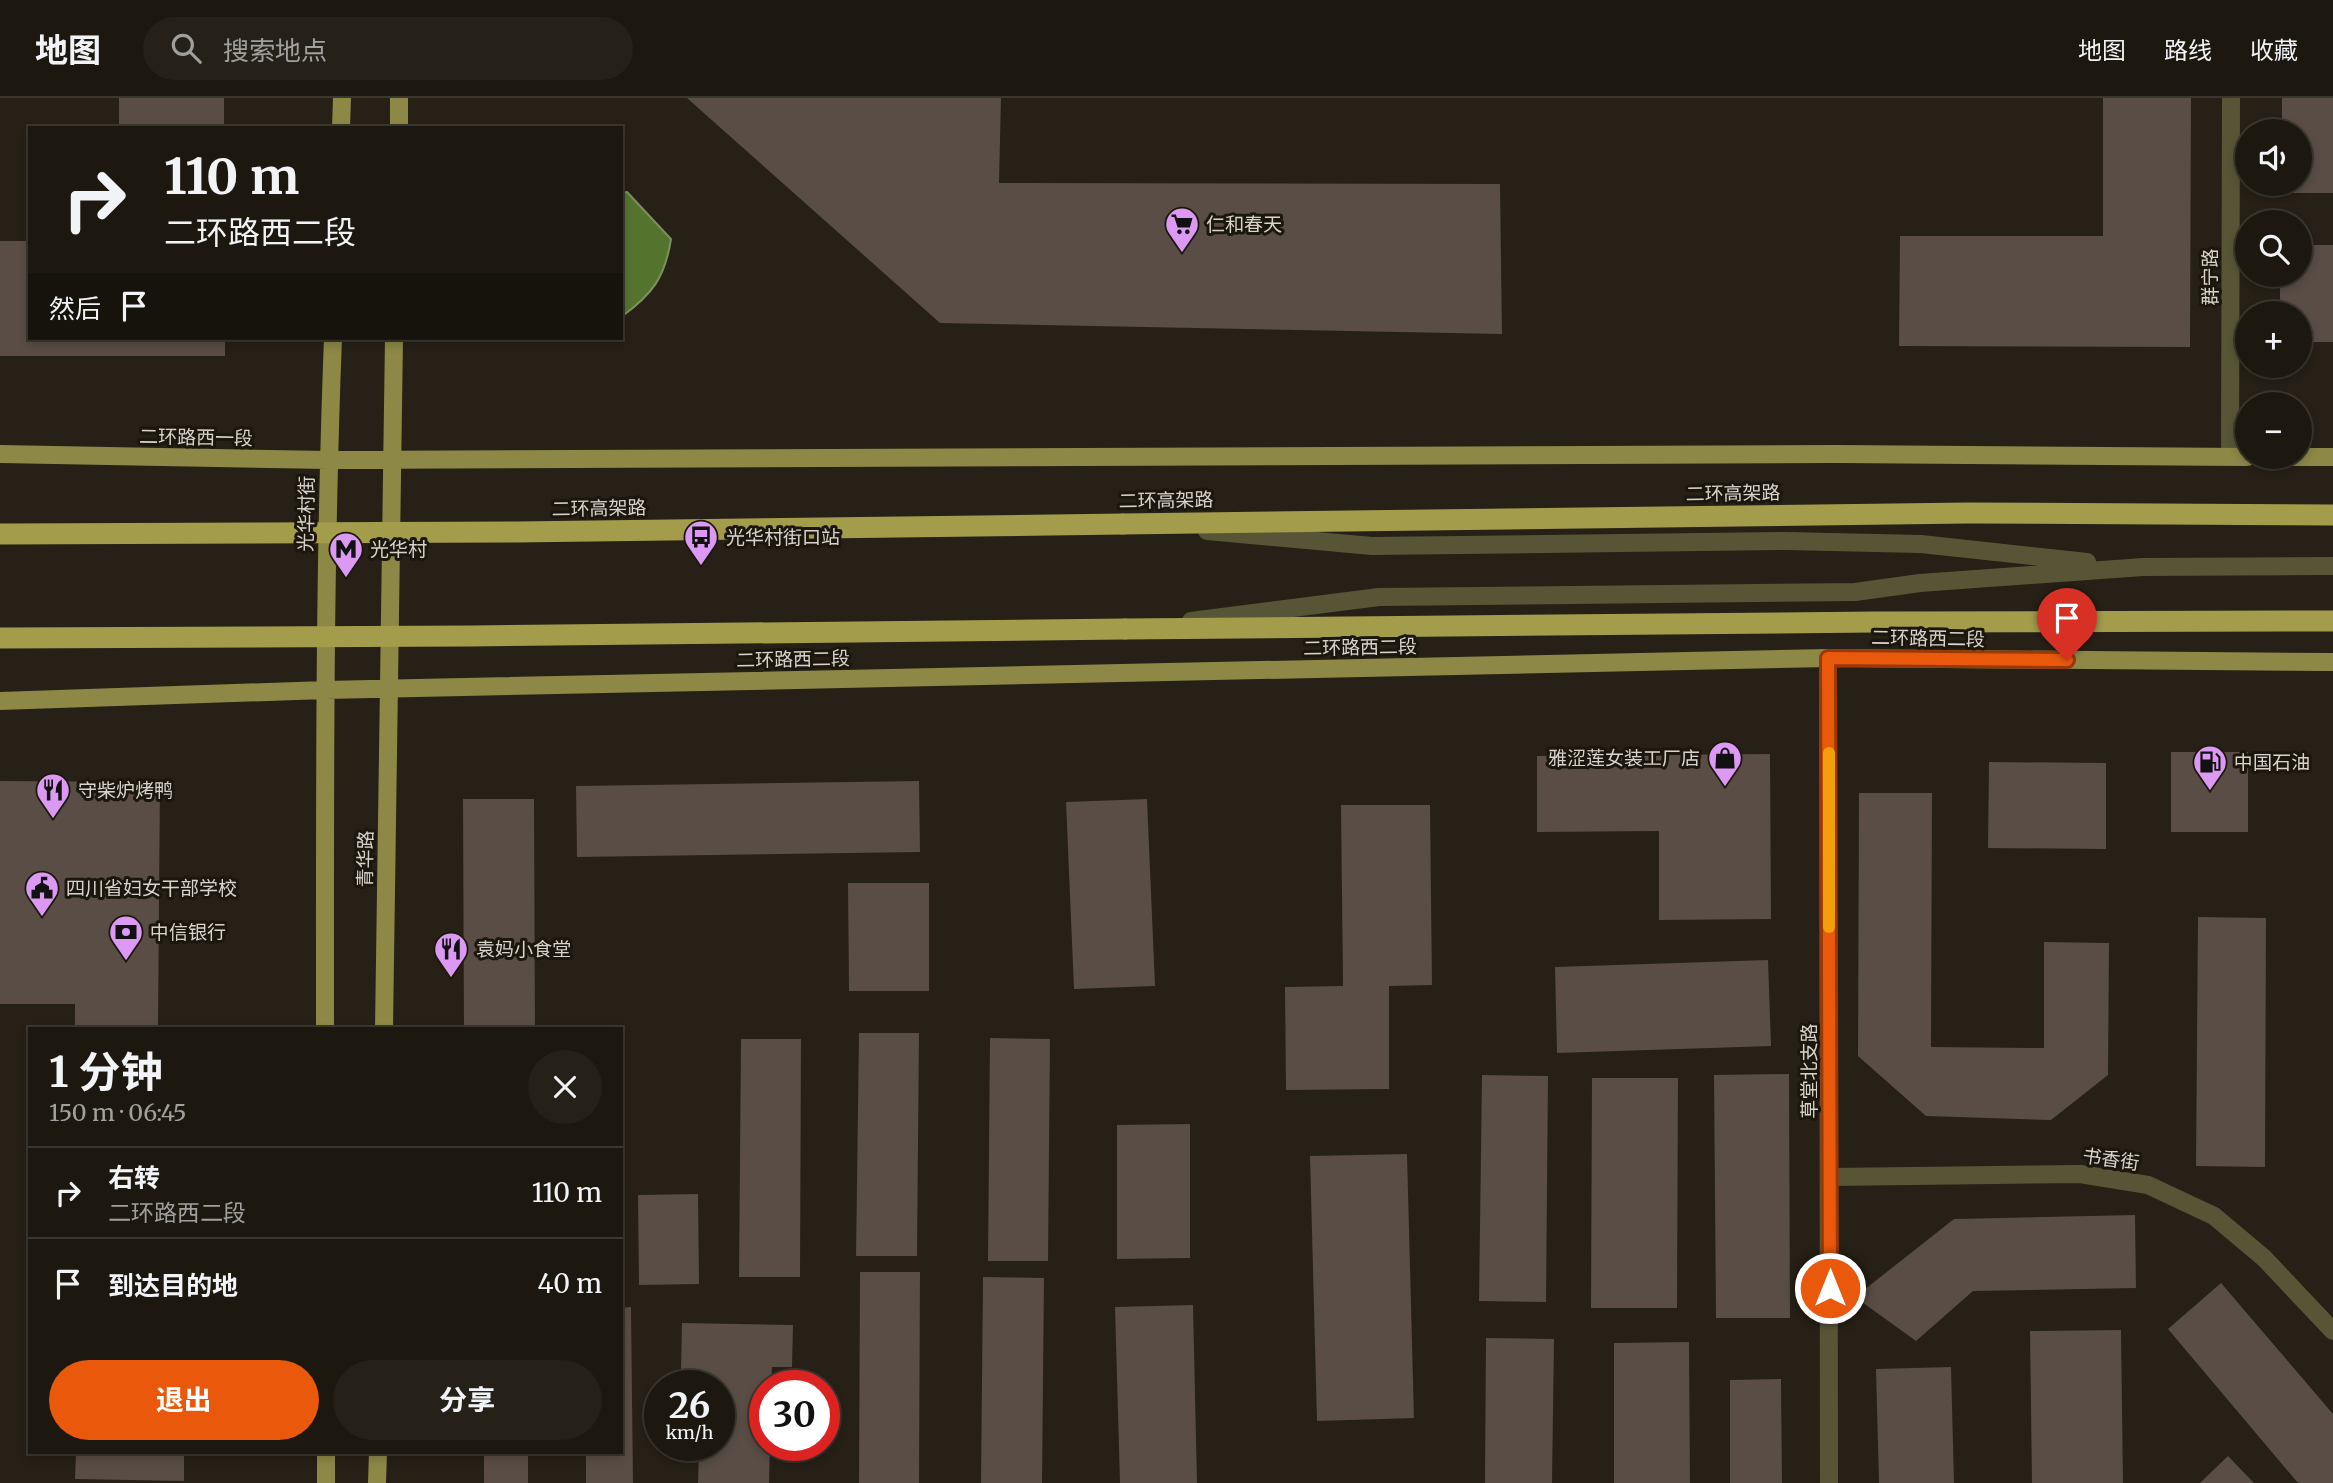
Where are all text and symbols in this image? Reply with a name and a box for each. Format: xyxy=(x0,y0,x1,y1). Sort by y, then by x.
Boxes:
search box xyxy=(143,17,633,80)
icon: search xyxy=(167,29,205,67)
text: 地图 xyxy=(35,30,101,71)
text: 搜索地点 xyxy=(223,34,327,67)
text: 地图 xyxy=(2078,35,2126,66)
text: 路线 xyxy=(2164,35,2212,66)
text: 收藏 xyxy=(2250,35,2298,66)
map controls xyxy=(2235,119,2312,469)
button: sound xyxy=(2235,119,2312,196)
text: 110 m xyxy=(164,146,299,207)
icon: right xyxy=(49,154,140,245)
supermarket icon: 仁和春天 xyxy=(1163,205,1201,254)
button: search xyxy=(2235,210,2312,287)
place label: 仁和春天 xyxy=(1206,212,1282,236)
text: 二环路西二段 xyxy=(164,213,356,253)
street label: 群宁路 xyxy=(2198,248,2222,306)
icon: arrive xyxy=(115,287,153,325)
text: 然后 xyxy=(49,292,101,325)
button: + xyxy=(2235,301,2312,378)
button: − xyxy=(2235,392,2312,469)
street label: 二环路西一段 xyxy=(139,424,253,450)
street label: 光华村街 xyxy=(293,476,319,552)
street label: 二环高架路 xyxy=(1685,480,1781,506)
street label: 二环高架路 xyxy=(1118,487,1214,513)
street label: 二环高架路 xyxy=(551,495,647,521)
bus stop icon: 光华村街口站 xyxy=(682,518,720,567)
place label: 光华村街口站 xyxy=(726,525,840,549)
metro station icon: 光华村 xyxy=(327,530,365,579)
place label: 光华村 xyxy=(370,537,427,561)
pin xyxy=(2037,588,2097,660)
icon: arrive xyxy=(2048,599,2086,637)
street label: 二环路西二段 xyxy=(1871,625,1985,651)
street label: 二环路西二段 xyxy=(1303,634,1417,660)
street label: 二环路西二段 xyxy=(736,646,850,672)
shop icon: 雅涩莲女装工厂店 xyxy=(1706,739,1744,788)
fuel station icon: 中国石油 xyxy=(2191,743,2229,792)
place label: 雅涩莲女装工厂店 xyxy=(1548,746,1700,770)
place label: 中国石油 xyxy=(2234,750,2310,774)
restaurant icon: 守柴炉烤鸭 xyxy=(34,771,72,820)
place label: 守柴炉烤鸭 xyxy=(78,778,173,802)
street label: 青华路 xyxy=(353,830,377,888)
public building icon: 四川省妇女干部学校 xyxy=(23,869,61,918)
place label: 四川省妇女干部学校 xyxy=(66,876,237,900)
bank icon: 中信银行 xyxy=(107,913,145,962)
place label: 中信银行 xyxy=(150,920,226,944)
restaurant icon: 袁妈小食堂 xyxy=(432,930,470,979)
place label: 袁妈小食堂 xyxy=(476,937,571,961)
street label: 草堂北支路 xyxy=(1797,1023,1821,1119)
text: 1 分钟 xyxy=(49,1046,162,1098)
button: close xyxy=(528,1050,602,1124)
text: 150 m · 06:45 xyxy=(49,1098,186,1127)
street label: 书香街 xyxy=(2081,1143,2141,1175)
text: 右转 xyxy=(108,1161,160,1194)
icon: right xyxy=(49,1174,87,1212)
text: 110 m xyxy=(532,1176,602,1209)
text: 二环路西二段 xyxy=(108,1198,246,1227)
position arrow xyxy=(1793,1251,1867,1325)
icon: arrive xyxy=(49,1265,87,1303)
text: 40 m xyxy=(538,1267,602,1300)
text: 到达目的地 xyxy=(108,1269,238,1302)
button: 退出 xyxy=(49,1360,319,1440)
button: 分享 xyxy=(333,1360,602,1440)
speed limit sign: 30 xyxy=(749,1370,840,1461)
text: 26 xyxy=(669,1384,710,1428)
text: km/h xyxy=(666,1421,713,1444)

